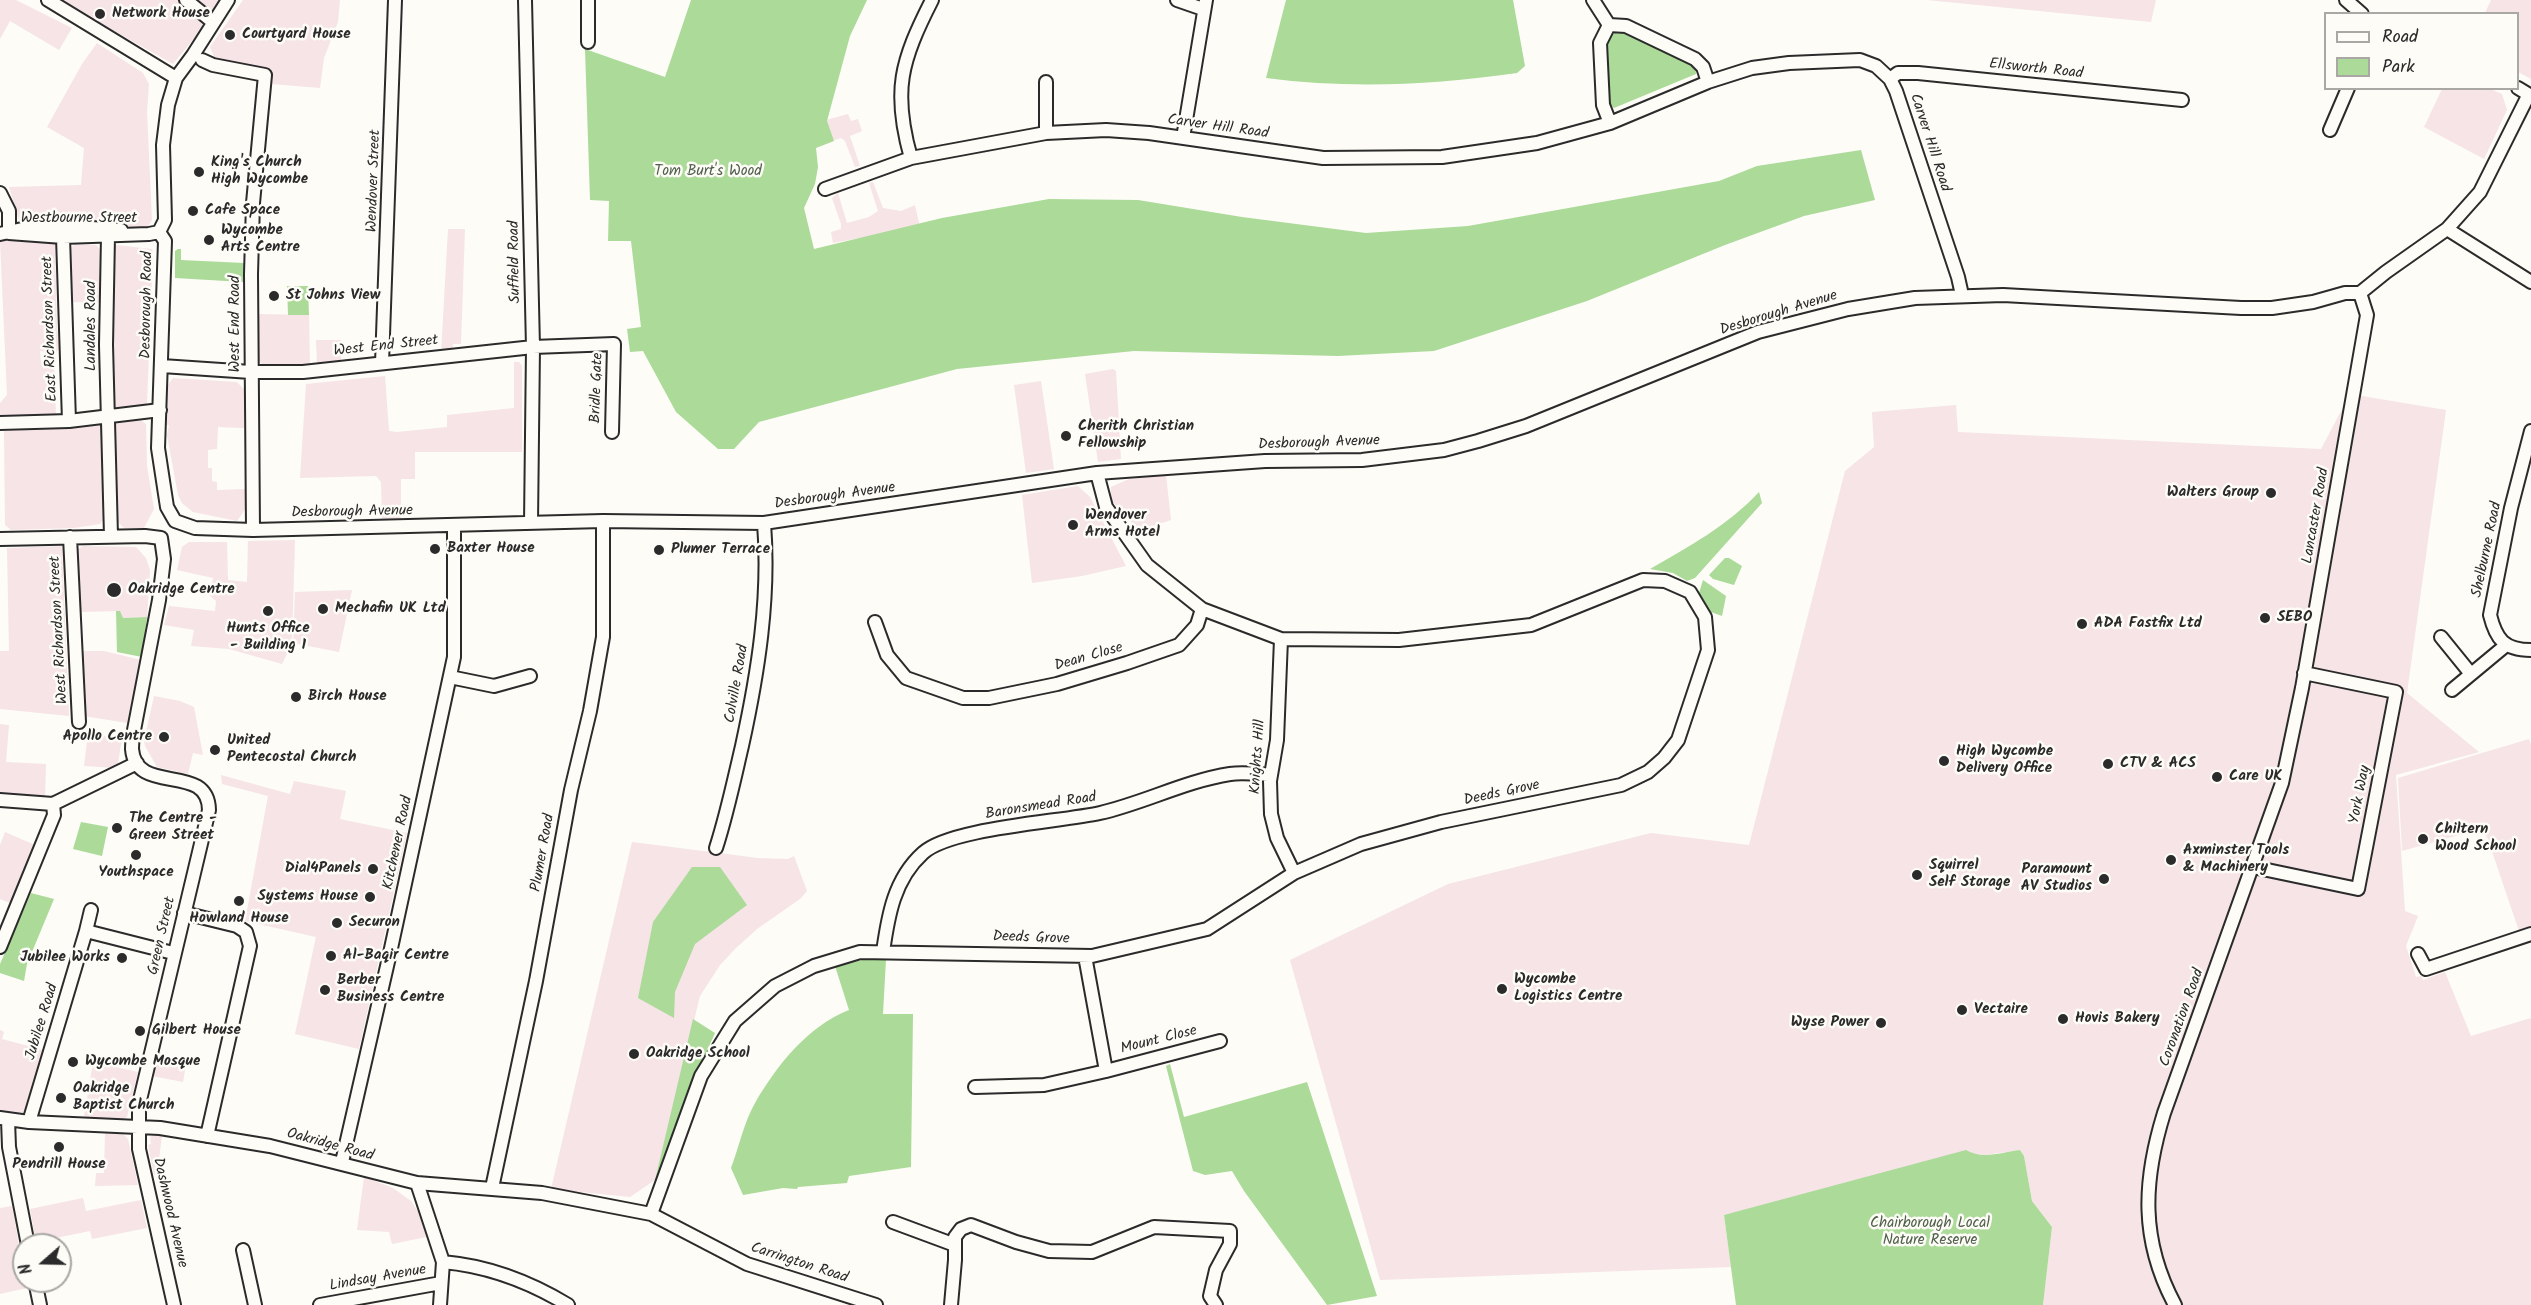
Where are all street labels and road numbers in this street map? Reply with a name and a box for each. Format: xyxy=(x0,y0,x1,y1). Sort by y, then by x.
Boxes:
street label: Ellsworth Road xyxy=(1988,56,2084,84)
street label: Carver Hill Road xyxy=(1905,92,1953,194)
street label: Carver Hill Road xyxy=(1166,112,1270,144)
street label: Wendover Street xyxy=(364,129,386,233)
street label: Westbourne Street xyxy=(21,210,137,228)
street label: Suffield Road xyxy=(506,220,526,304)
street label: Desborough Road xyxy=(138,251,158,359)
street label: East Richardson Street xyxy=(39,256,63,402)
street label: West End Road xyxy=(227,275,245,373)
street label: Landales Road xyxy=(83,281,101,371)
street label: Desborough Avenue xyxy=(1718,288,1840,340)
street label: West End Street xyxy=(333,333,439,361)
street label: Bridle Gate xyxy=(588,352,608,424)
street label: Desborough Avenue xyxy=(1258,433,1380,455)
street label: Lancaster Road xyxy=(2300,467,2334,565)
street label: Desborough Avenue xyxy=(773,480,897,514)
street label: Shelburne Road xyxy=(2469,501,2507,599)
street label: Desborough Avenue xyxy=(291,503,413,523)
street label: West Richardson Street xyxy=(47,555,73,705)
street label: Dean Close xyxy=(1053,640,1125,676)
street label: Colville Road xyxy=(722,643,754,725)
street label: Knights Hill xyxy=(1247,719,1271,795)
street label: York Way xyxy=(2347,764,2375,826)
street label: Deeds Grove xyxy=(1462,777,1542,811)
street label: Baronsmead Road xyxy=(984,789,1098,825)
street label: Kitchener Road xyxy=(380,794,418,892)
street label: Plumer Road xyxy=(528,813,560,893)
street label: Green Street xyxy=(145,895,181,977)
street label: Deeds Grove xyxy=(992,929,1070,949)
street label: Coronation Road xyxy=(2157,967,2209,1069)
street label: Jubilee Road xyxy=(23,982,63,1062)
street label: Mount Close xyxy=(1119,1023,1199,1059)
street label: Oakridge Road xyxy=(285,1126,375,1166)
street label: Dashwood Avenue xyxy=(148,1156,190,1270)
street label: Carrington Road xyxy=(748,1240,850,1288)
street label: Lindsay Avenue xyxy=(328,1262,428,1296)

